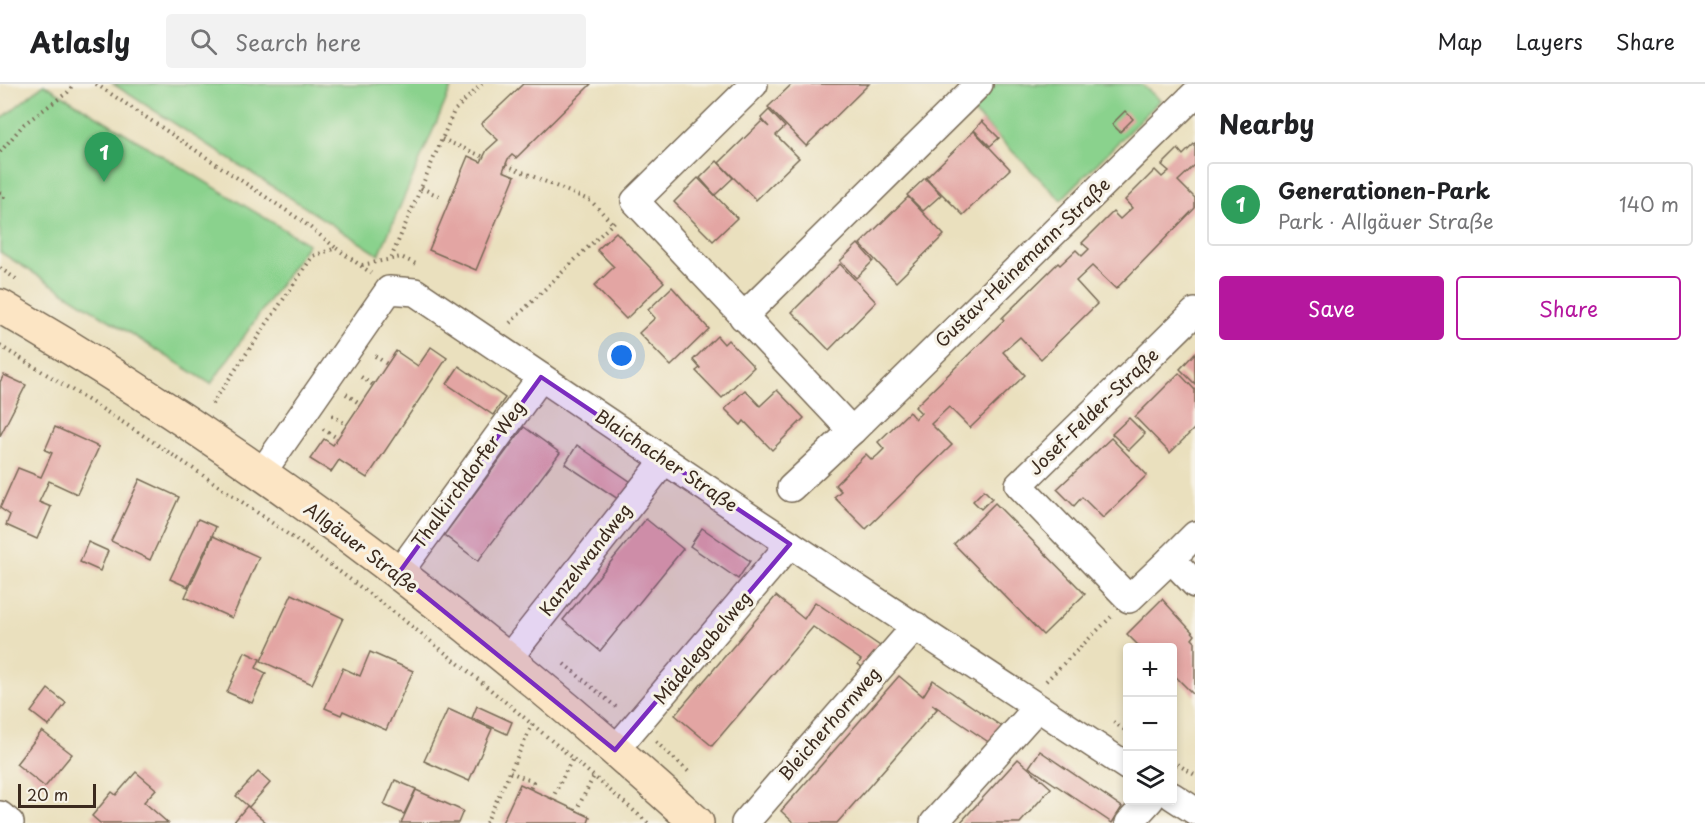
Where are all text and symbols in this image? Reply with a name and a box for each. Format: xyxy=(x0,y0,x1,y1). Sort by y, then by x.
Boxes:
search box xyxy=(166,14,586,68)
text: Atlasly xyxy=(30,20,130,63)
icon: search xyxy=(187,25,220,58)
text: Search here xyxy=(235,25,361,58)
text: Map xyxy=(1438,25,1482,57)
text: Layers xyxy=(1515,25,1583,57)
text: Share xyxy=(1616,25,1675,57)
text: Nearby xyxy=(1219,104,1314,143)
pin: 1 xyxy=(84,132,124,182)
street label: Gustav-Heinemann-Straße xyxy=(928,171,1116,353)
text: Generationen-Park xyxy=(1278,173,1490,206)
text: 1 xyxy=(1236,189,1245,219)
text: 140 m xyxy=(1619,189,1679,219)
text: Park · Allgäuer Straße xyxy=(1278,206,1494,236)
button: Save xyxy=(1219,276,1444,340)
button: Share xyxy=(1456,276,1681,340)
your location xyxy=(607,341,636,370)
street label: Josef-Felder-Straße xyxy=(1022,341,1164,481)
street label: Thalkirchdorfer Weg xyxy=(405,394,531,554)
street label: Blaichacher Straße xyxy=(590,402,744,518)
street label: Allgäuer Straße xyxy=(299,495,425,599)
street label: Kanzelwandweg xyxy=(532,497,638,621)
street label: Mädelegabelweg xyxy=(646,585,757,710)
map controls xyxy=(1123,643,1177,805)
button: + xyxy=(1123,643,1177,697)
street label: Bleicherhornweg xyxy=(772,660,886,786)
button: − xyxy=(1123,697,1177,751)
button: layers xyxy=(1123,751,1177,805)
scale bar xyxy=(18,781,96,808)
text: 20 m xyxy=(27,782,68,806)

